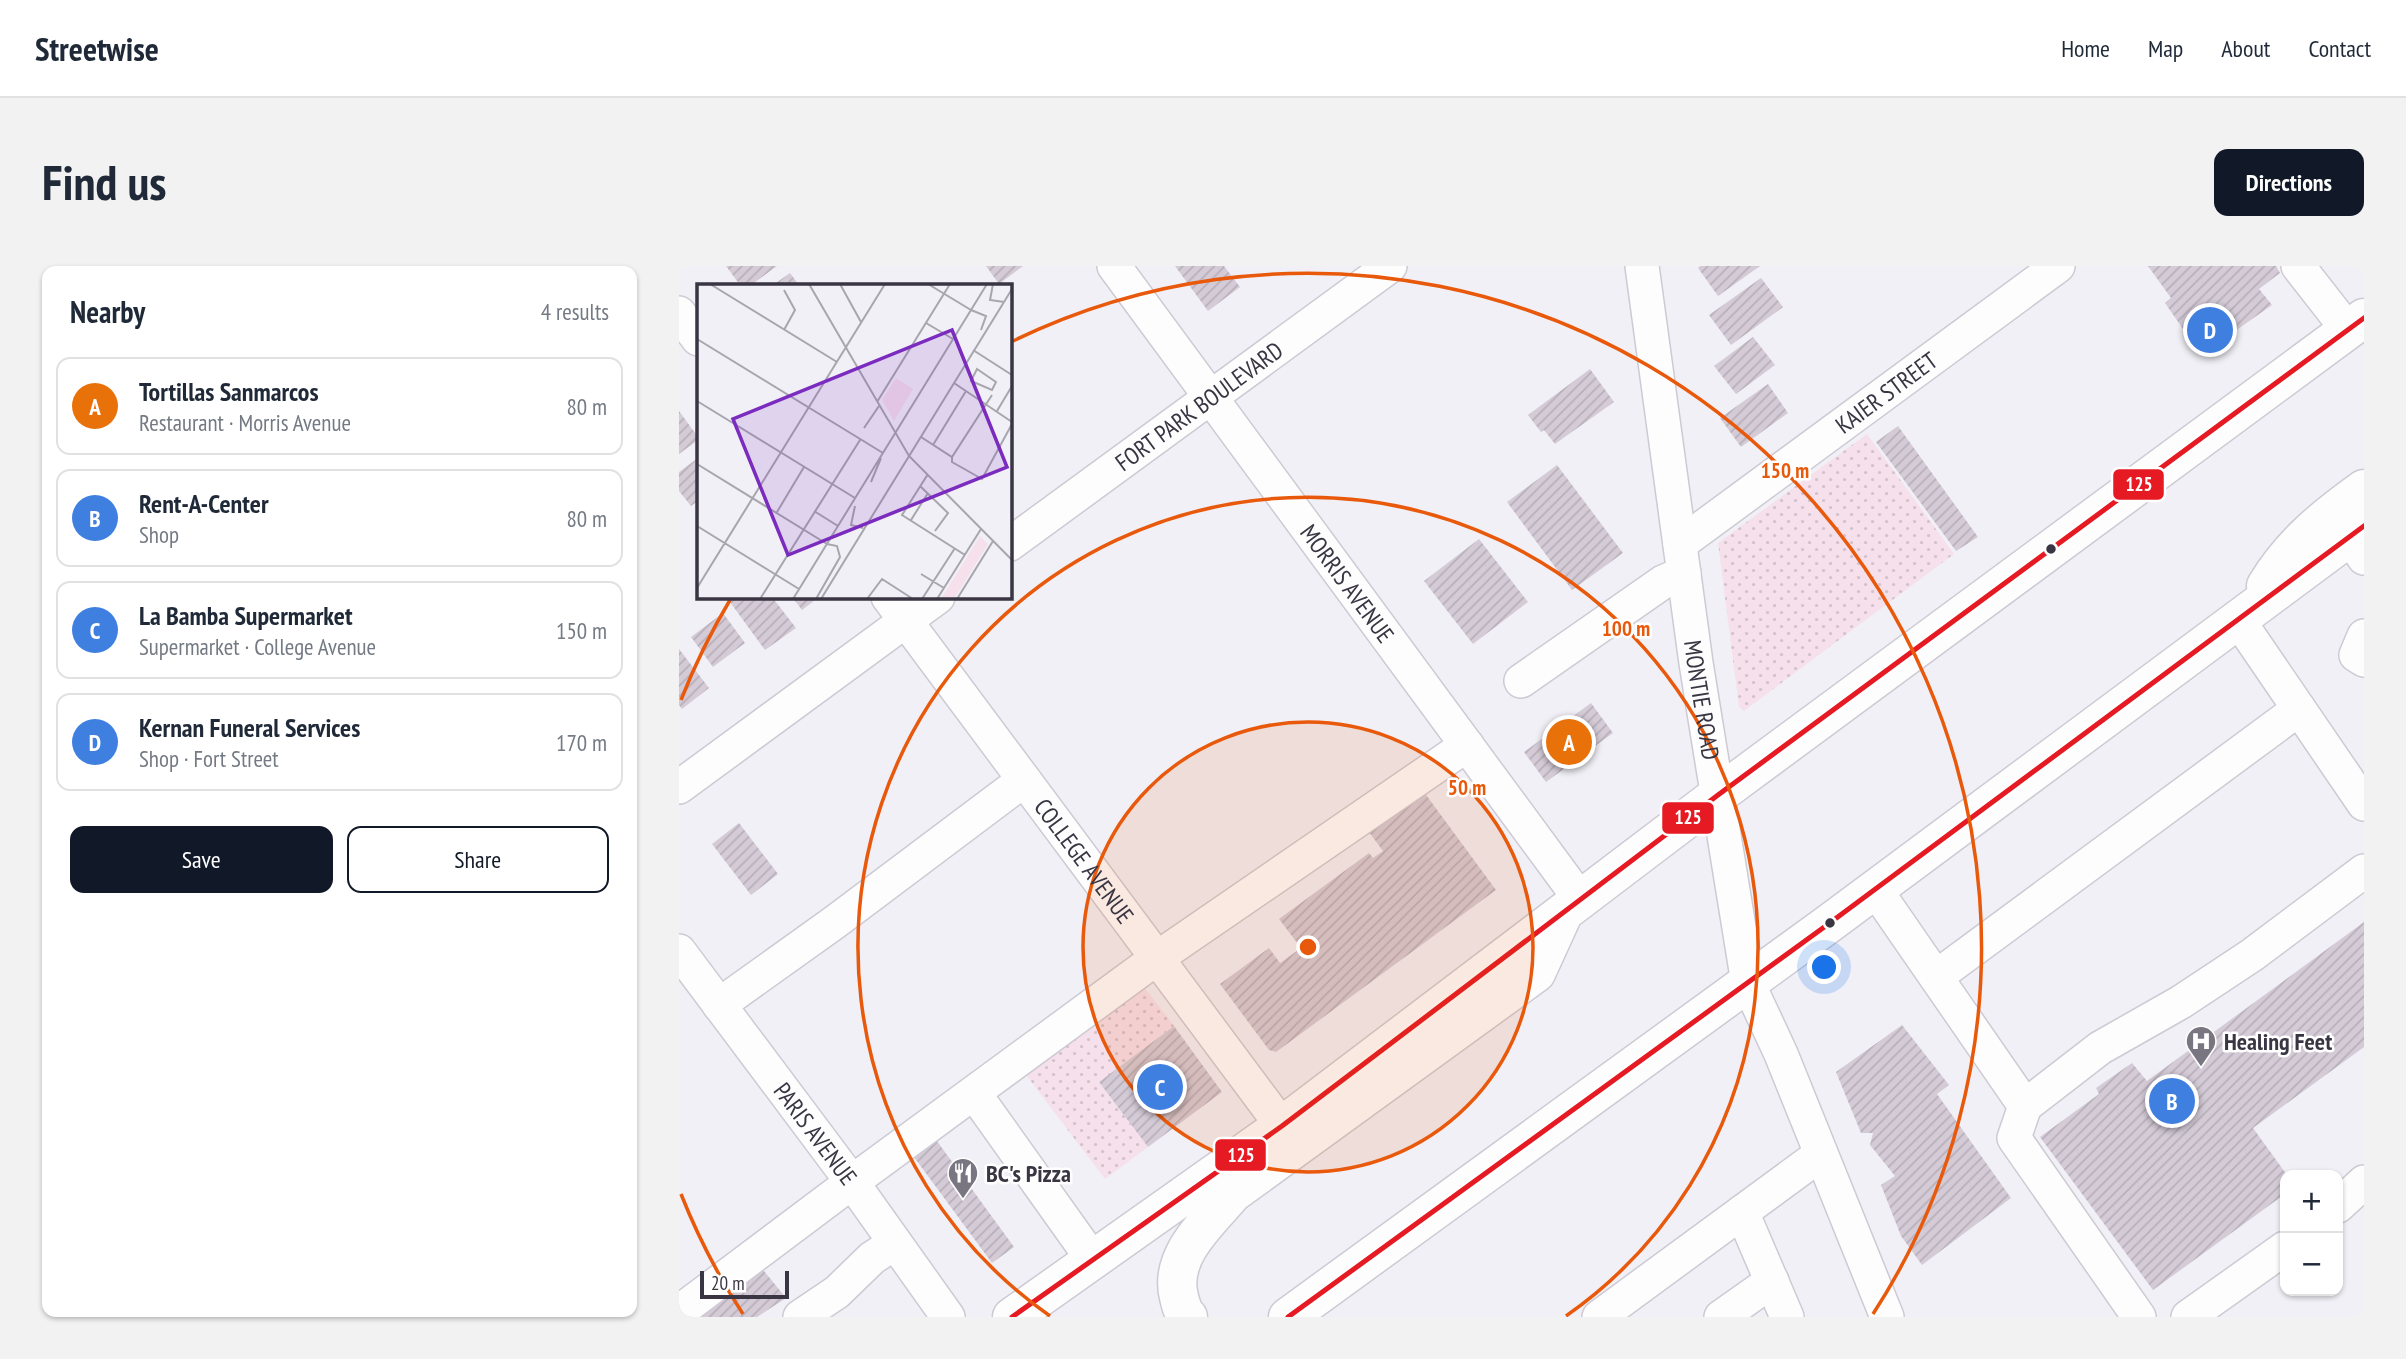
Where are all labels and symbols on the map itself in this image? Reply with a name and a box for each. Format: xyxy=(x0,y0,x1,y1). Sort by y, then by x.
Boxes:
inset map xyxy=(697,284,1011,598)
pin: D xyxy=(2187,304,2233,356)
street label: FORT PARK BOULEVARD xyxy=(1109,334,1289,477)
street label: KAIER STREET xyxy=(1829,344,1944,440)
text: 150 m xyxy=(1761,457,1809,484)
line badge: 125 xyxy=(2112,468,2165,501)
text: 125 xyxy=(2125,472,2153,496)
street label: MORRIS AVENUE xyxy=(1294,518,1401,649)
unlabelled marker xyxy=(2044,542,2058,556)
text: 100 m xyxy=(1602,615,1650,642)
street label: MONTIE ROAD xyxy=(1678,638,1727,762)
pin: A xyxy=(1546,716,1592,768)
text: 50 m xyxy=(1448,774,1486,801)
street label: COLLEGE AVENUE xyxy=(1028,792,1141,929)
line badge: 125 xyxy=(1661,801,1715,835)
text: 125 xyxy=(1674,805,1702,829)
unlabelled marker xyxy=(1823,916,1837,930)
centre of rings xyxy=(1296,935,1320,959)
your location xyxy=(1807,950,1841,984)
hospital icon: Healing Feet xyxy=(2184,1024,2218,1068)
place label: Healing Feet xyxy=(2224,1026,2332,1057)
pin: C xyxy=(1137,1061,1183,1113)
pin: B xyxy=(2149,1075,2195,1127)
street label: PARIS AVENUE xyxy=(767,1076,864,1191)
line badge: 125 xyxy=(1214,1138,1267,1172)
text: 125 xyxy=(1227,1143,1255,1167)
restaurant icon: BC's Pizza xyxy=(946,1156,980,1200)
place label: BC's Pizza xyxy=(986,1158,1071,1189)
scale bar xyxy=(700,1268,789,1300)

